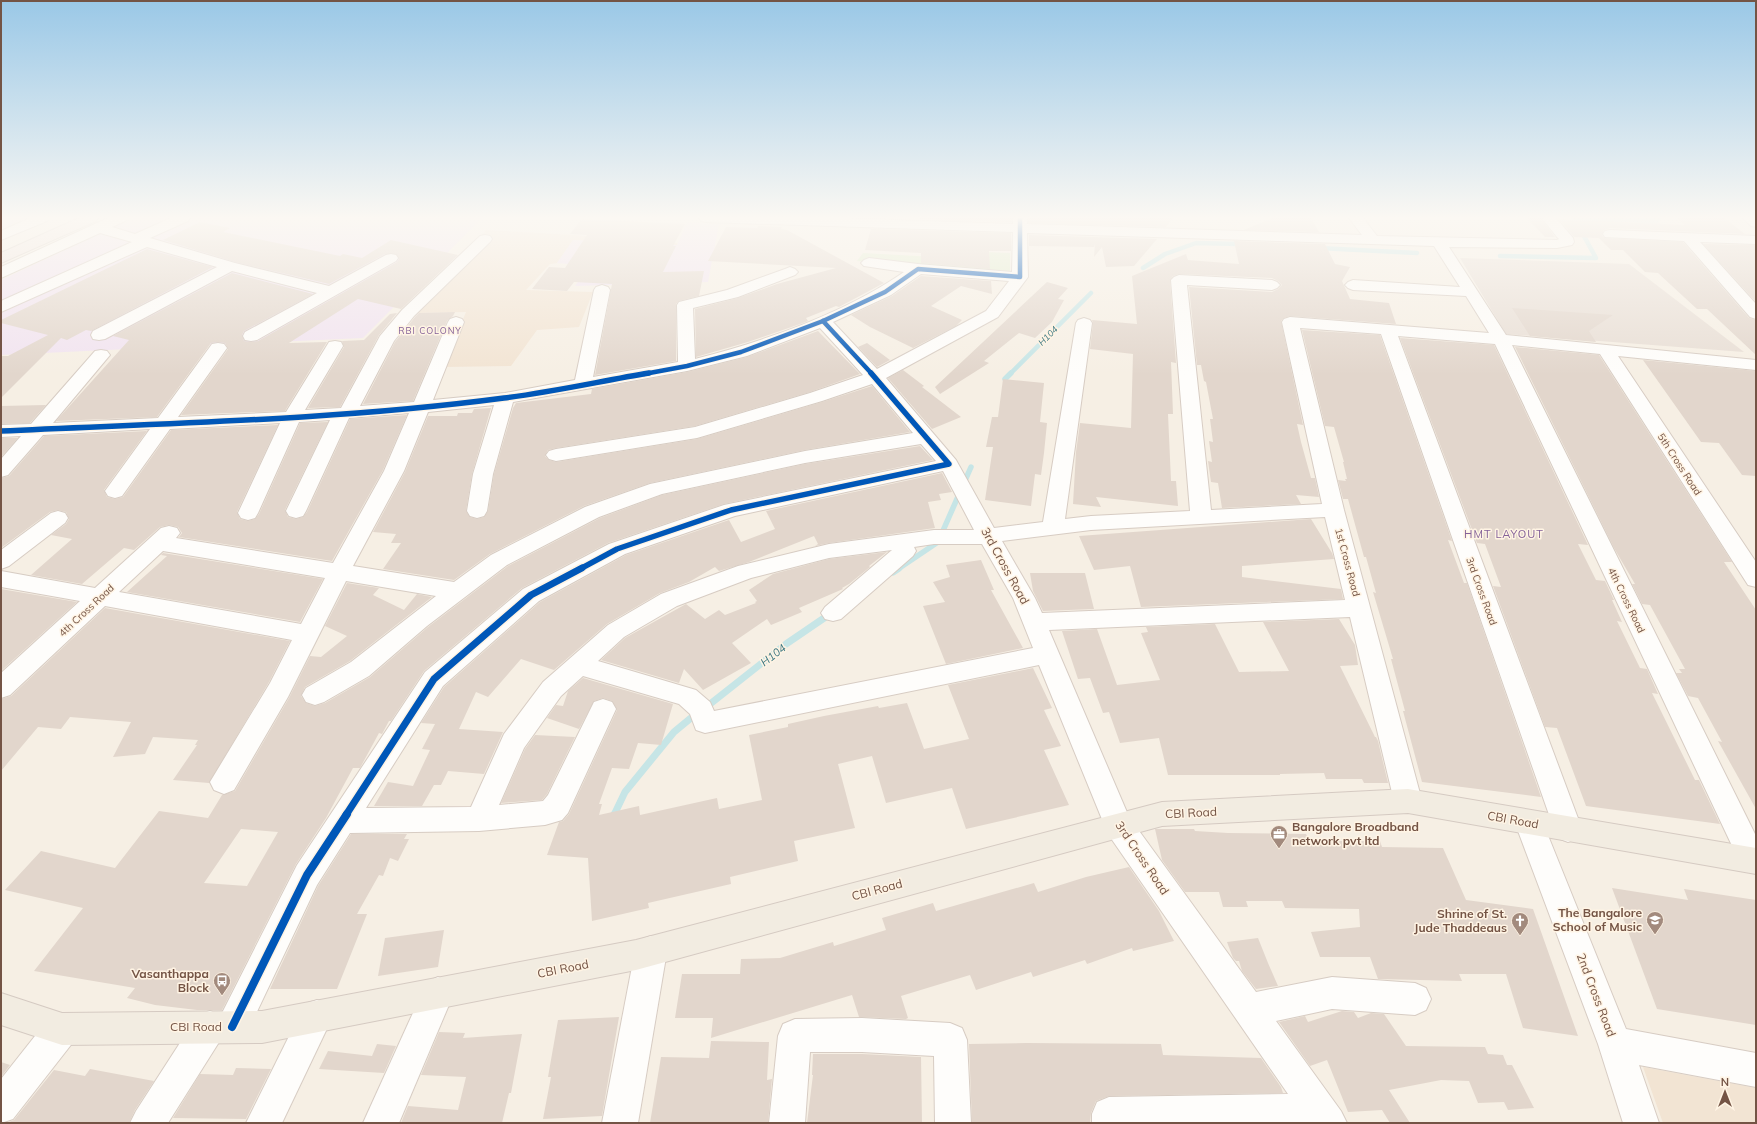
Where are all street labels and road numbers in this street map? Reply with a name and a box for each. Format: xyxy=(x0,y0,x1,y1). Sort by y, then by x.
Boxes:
street label: 5th Cross Road xyxy=(1655,431,1704,498)
street label: 3rd Cross Road xyxy=(978,525,1033,607)
street label: 1st Cross Road xyxy=(1332,527,1363,598)
street label: 3rd Cross Road xyxy=(1463,555,1500,627)
street label: 4th Cross Road xyxy=(1605,565,1648,635)
street label: 4th Cross Road xyxy=(56,581,117,639)
street label: CBI Road xyxy=(1165,804,1217,821)
street label: CBI Road xyxy=(1486,808,1540,831)
street label: 3rd Cross Road xyxy=(1112,818,1173,897)
street label: CBI Road xyxy=(850,876,904,903)
street label: 2nd Cross Road xyxy=(1574,951,1619,1039)
street label: CBI Road xyxy=(536,956,590,981)
street label: CBI Road xyxy=(170,1019,222,1034)

